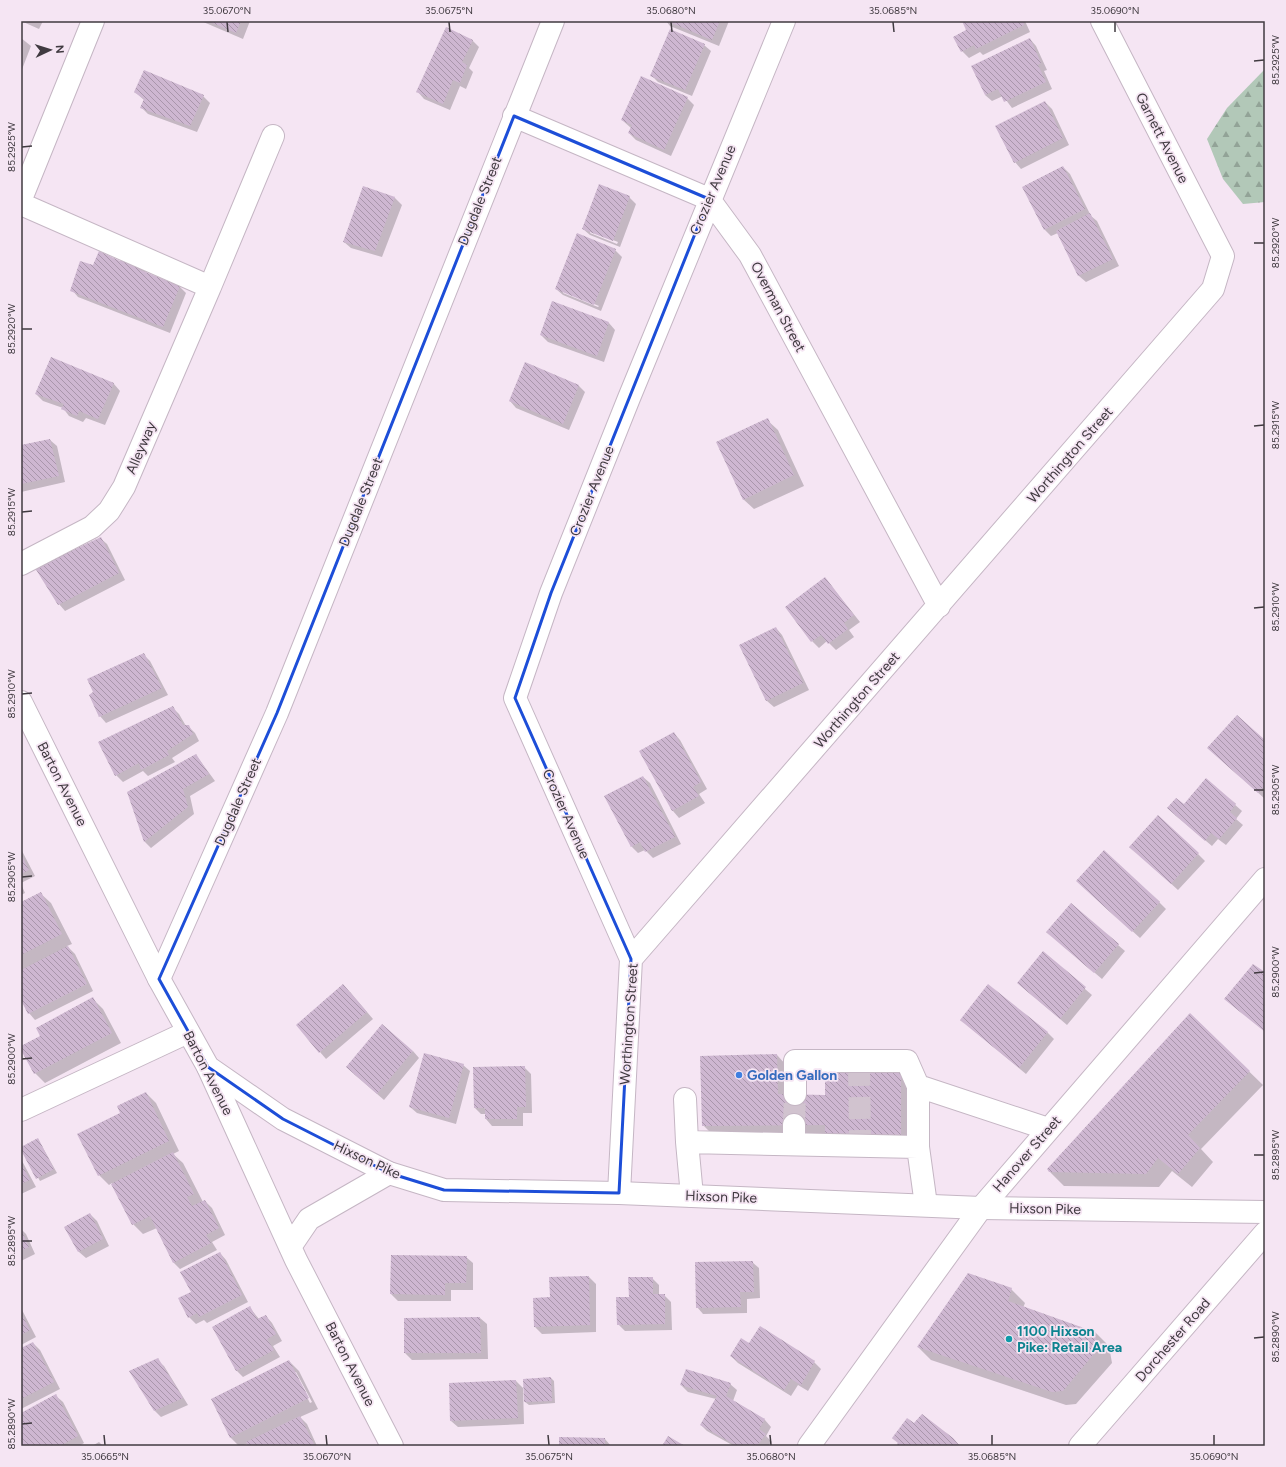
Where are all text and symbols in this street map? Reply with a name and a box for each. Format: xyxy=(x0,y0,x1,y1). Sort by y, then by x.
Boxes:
text: 35.0670°N xyxy=(203,4,251,17)
text: 35.0675°N xyxy=(425,4,473,17)
text: 35.0680°N xyxy=(646,4,696,17)
text: 35.0685°N xyxy=(869,4,917,17)
text: 35.0690°N xyxy=(1091,4,1139,17)
north arrow xyxy=(30,30,70,70)
text: 85.2925°W xyxy=(1269,35,1282,85)
text: N xyxy=(53,45,66,54)
street label: Garnett Avenue xyxy=(1132,90,1192,186)
text: 85.2925°W xyxy=(5,122,18,172)
street label: Crozier Avenue xyxy=(686,142,740,238)
street label: Dugdale Street xyxy=(454,154,506,248)
text: 85.2920°W xyxy=(1269,217,1282,268)
street label: Overman Street xyxy=(747,259,809,355)
text: 85.2920°W xyxy=(5,303,18,354)
text: 85.2915°W xyxy=(1269,400,1282,449)
street label: Worthington Street xyxy=(1024,403,1116,507)
street label: Alleyway xyxy=(122,418,160,477)
street label: Crozier Avenue xyxy=(566,443,618,539)
street label: Dugdale Street xyxy=(335,455,387,549)
text: 85.2915°W xyxy=(5,487,18,536)
text: 85.2910°W xyxy=(1269,582,1282,632)
street label: Worthington Street xyxy=(811,648,903,752)
text: 85.2910°W xyxy=(5,669,18,719)
street label: Barton Avenue xyxy=(33,739,91,829)
street label: Dugdale Street xyxy=(211,755,265,849)
text: 85.2905°W xyxy=(1269,764,1282,815)
street label: Crozier Avenue xyxy=(539,767,593,862)
text: 85.2905°W xyxy=(5,851,18,902)
text: 85.2900°W xyxy=(1269,946,1282,998)
street label: Worthington Street xyxy=(616,963,642,1085)
street label: Barton Avenue xyxy=(179,1028,237,1118)
text: 85.2900°W xyxy=(5,1033,18,1085)
place label: Golden Gallon xyxy=(747,1067,837,1084)
marker: Golden Gallon xyxy=(734,1070,744,1080)
street label: Hanover Street xyxy=(989,1112,1065,1196)
text: 85.2895°W xyxy=(1269,1129,1282,1180)
street label: Hixson Pike xyxy=(331,1137,404,1183)
street label: Hixson Pike xyxy=(685,1187,758,1207)
street label: Hixson Pike xyxy=(1009,1200,1081,1218)
text: 85.2895°W xyxy=(5,1215,18,1266)
street label: Dorchester Road xyxy=(1132,1295,1214,1385)
text: 85.2890°W xyxy=(1269,1311,1282,1363)
street label: Barton Avenue xyxy=(321,1319,379,1409)
place label: 1100 Hixson Pike: Retail Area xyxy=(1017,1323,1122,1356)
marker: 1100 Hixson Pike: Retail Area xyxy=(1004,1334,1014,1344)
text: 85.2890°W xyxy=(5,1398,18,1450)
text: 35.0665°N xyxy=(81,1450,129,1463)
text: 35.0670°N xyxy=(303,1450,351,1463)
text: 35.0675°N xyxy=(525,1450,573,1463)
text: 35.0680°N xyxy=(746,1450,796,1463)
text: 35.0685°N xyxy=(968,1450,1016,1463)
text: 35.0690°N xyxy=(1190,1450,1238,1463)

